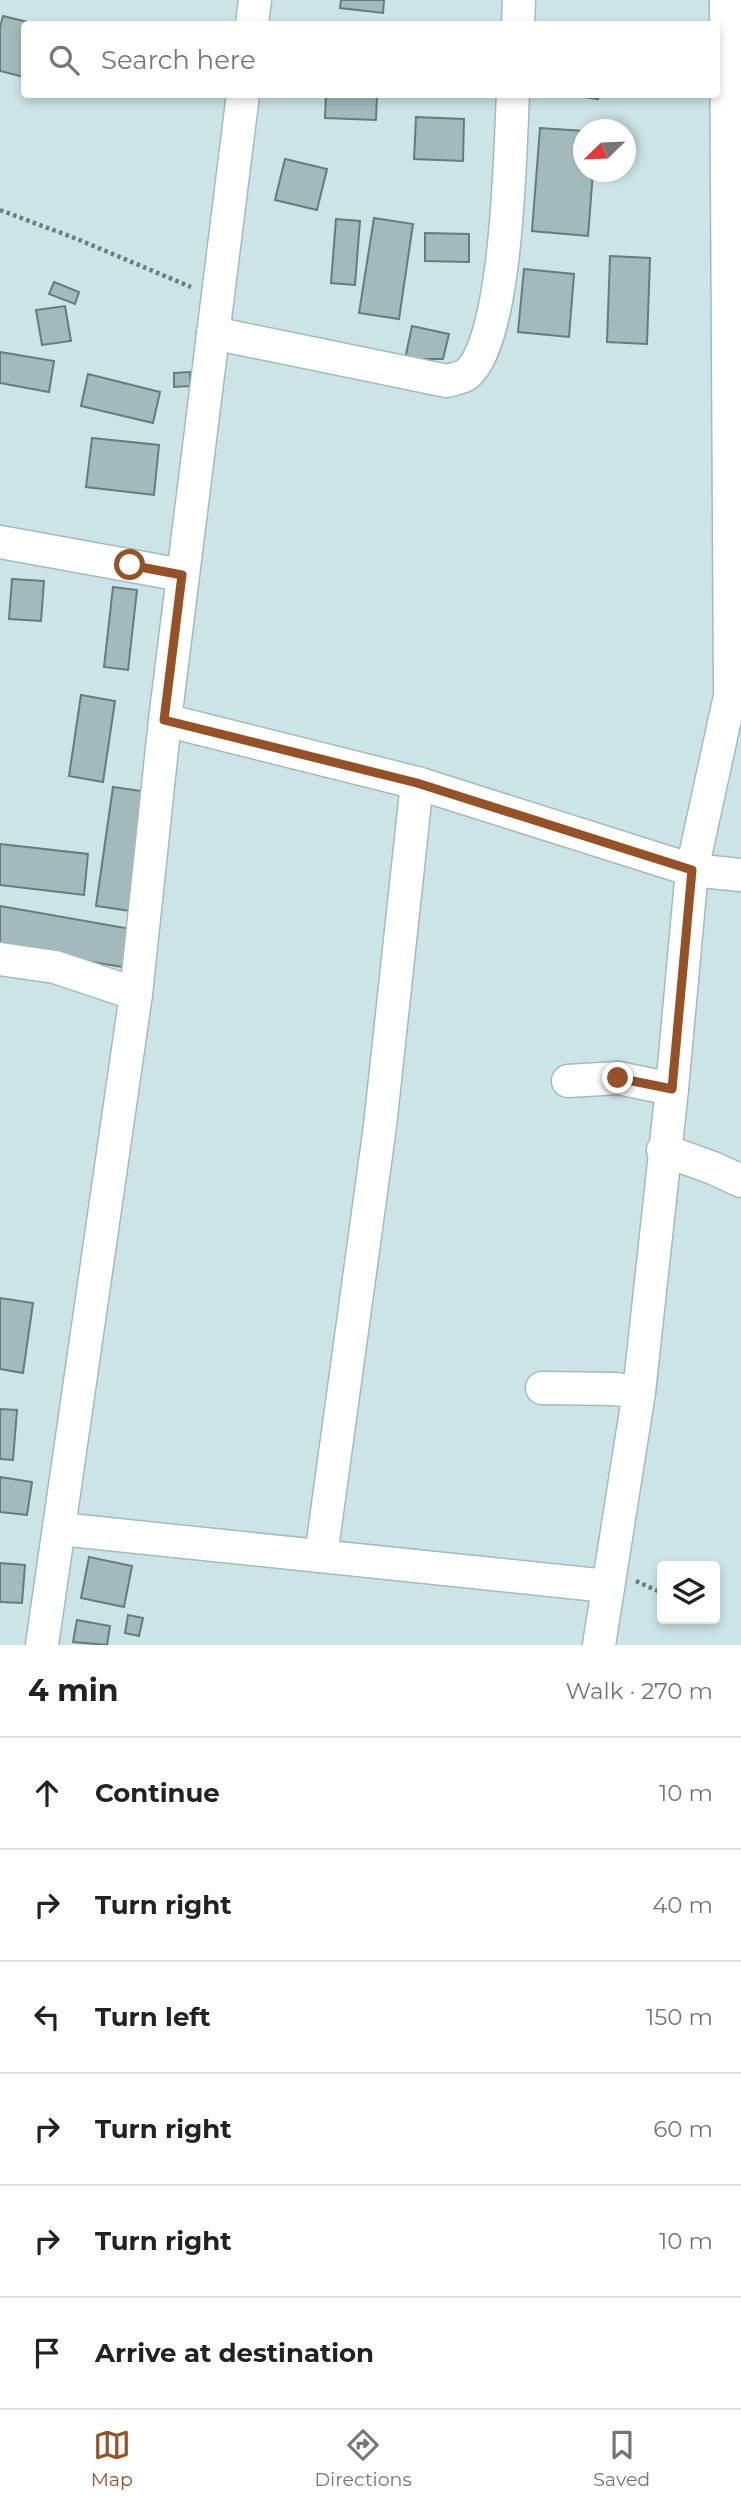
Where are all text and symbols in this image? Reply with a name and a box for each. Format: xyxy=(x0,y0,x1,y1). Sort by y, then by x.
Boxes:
search box xyxy=(21,21,720,98)
icon: search xyxy=(45,41,83,79)
text: Search here xyxy=(101,44,256,76)
north arrow xyxy=(573,119,636,182)
route start xyxy=(114,549,145,580)
route end xyxy=(602,1062,633,1093)
map controls xyxy=(657,1561,720,1624)
button: layers xyxy=(657,1561,720,1624)
text: 4 min xyxy=(28,1672,118,1709)
text: Walk · 270 m xyxy=(566,1677,713,1705)
icon: ahead xyxy=(28,1774,66,1812)
text: Continue xyxy=(95,1777,220,1809)
text: 10 m xyxy=(659,1779,713,1807)
icon: right xyxy=(28,1886,66,1924)
text: Turn right xyxy=(95,1889,231,1921)
text: 40 m xyxy=(652,1891,713,1919)
icon: left xyxy=(28,1998,66,2036)
text: Turn left xyxy=(95,2001,211,2033)
text: 150 m xyxy=(646,2003,713,2031)
icon: right xyxy=(28,2110,66,2148)
text: Turn right xyxy=(95,2113,231,2145)
text: 60 m xyxy=(653,2115,713,2143)
icon: right xyxy=(28,2222,66,2260)
text: Turn right xyxy=(95,2225,231,2257)
text: 10 m xyxy=(659,2227,713,2255)
icon: arrive xyxy=(28,2334,66,2372)
text: Arrive at destination xyxy=(95,2337,374,2369)
tab: Map xyxy=(91,2426,133,2491)
tab: Directions xyxy=(314,2426,412,2491)
tab: Saved xyxy=(593,2426,650,2491)

